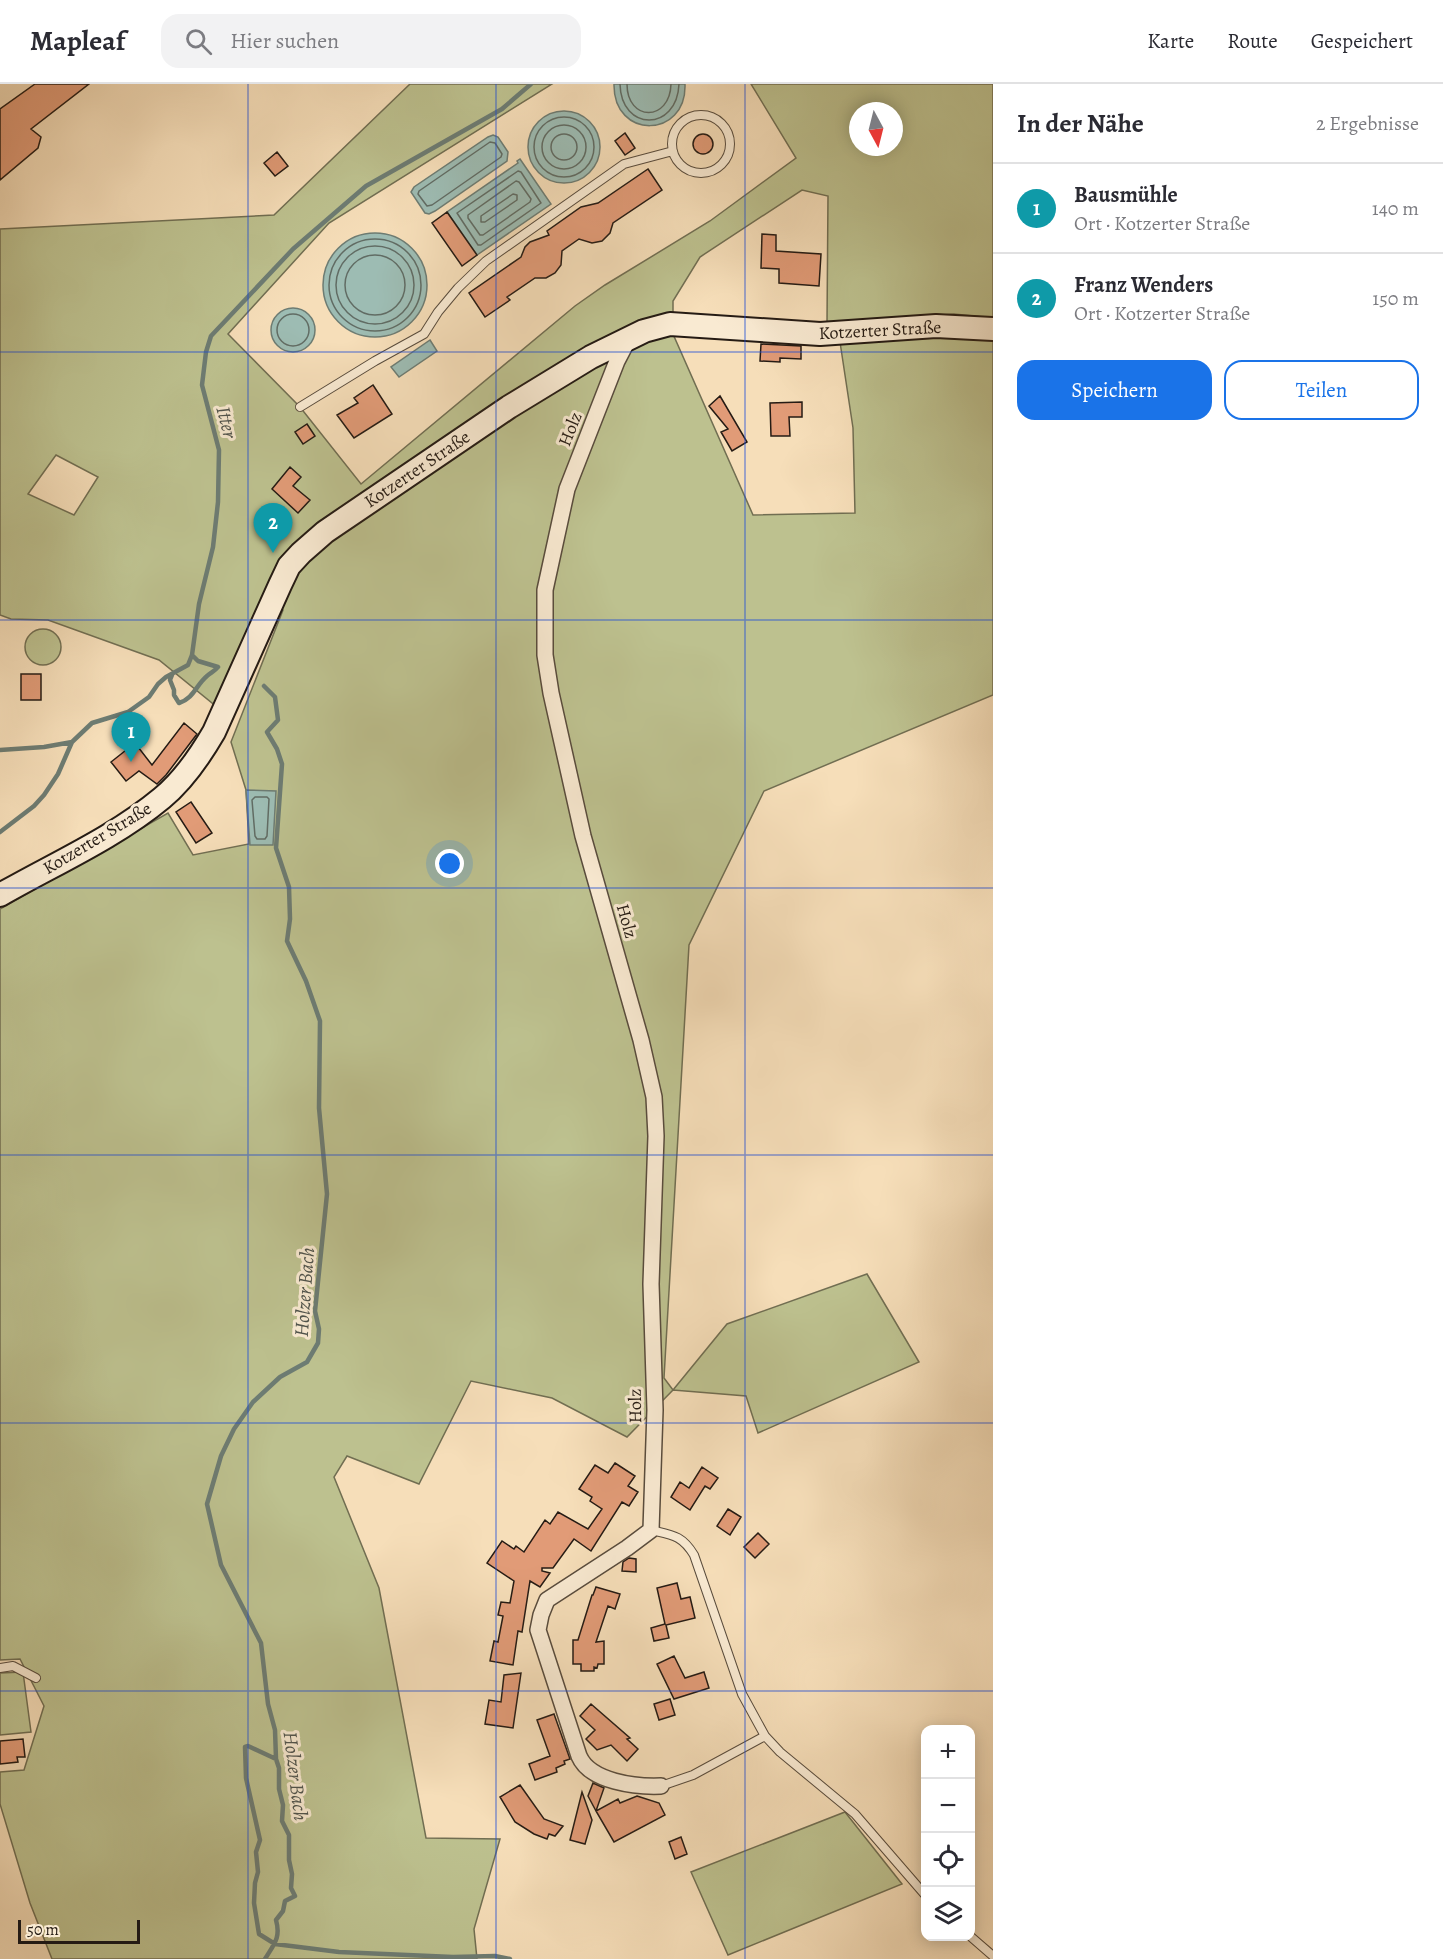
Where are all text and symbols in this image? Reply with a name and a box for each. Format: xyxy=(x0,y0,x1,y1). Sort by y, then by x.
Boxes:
search box xyxy=(161,14,581,68)
text: Mapleaf xyxy=(30,22,125,60)
icon: search xyxy=(182,25,215,58)
text: Hier suchen xyxy=(230,26,339,56)
text: Karte xyxy=(1147,27,1194,55)
text: Route xyxy=(1227,27,1278,55)
text: Gespeichert xyxy=(1311,27,1413,55)
north arrow xyxy=(849,102,903,156)
text: In der Nähe xyxy=(1017,106,1144,141)
text: 2 Ergebnisse xyxy=(1316,110,1419,137)
text: Bausmühle xyxy=(1074,180,1178,210)
text: 1 xyxy=(1033,195,1040,222)
text: 140 m xyxy=(1372,195,1419,222)
text: Ort · Kotzerter Straße xyxy=(1074,210,1250,237)
text: Franz Wenders xyxy=(1074,270,1213,300)
text: 2 xyxy=(1032,285,1041,312)
text: 150 m xyxy=(1372,285,1419,312)
text: Ort · Kotzerter Straße xyxy=(1074,300,1250,327)
street label: Kotzerter Straße xyxy=(818,315,942,345)
button: Speichern xyxy=(1017,360,1212,420)
button: Teilen xyxy=(1224,360,1419,420)
water label: Itter xyxy=(210,403,244,442)
street label: Holz xyxy=(552,408,588,450)
street label: Kotzerter Straße xyxy=(359,425,475,513)
pin: 2 xyxy=(254,504,292,553)
pin: 1 xyxy=(112,712,150,762)
street label: Kotzerter Straße xyxy=(38,796,156,880)
your location xyxy=(435,849,464,878)
street label: Holz xyxy=(611,901,643,941)
water label: Holzer Bach xyxy=(288,1246,321,1338)
street label: Holz xyxy=(623,1388,647,1424)
map controls xyxy=(921,1725,975,1941)
button: + xyxy=(921,1725,975,1779)
water label: Holzer Bach xyxy=(277,1730,314,1822)
button: − xyxy=(921,1779,975,1833)
button: locate xyxy=(921,1833,975,1887)
button: layers xyxy=(921,1887,975,1941)
scale bar xyxy=(18,1917,140,1944)
text: 50 m xyxy=(27,1919,59,1941)

